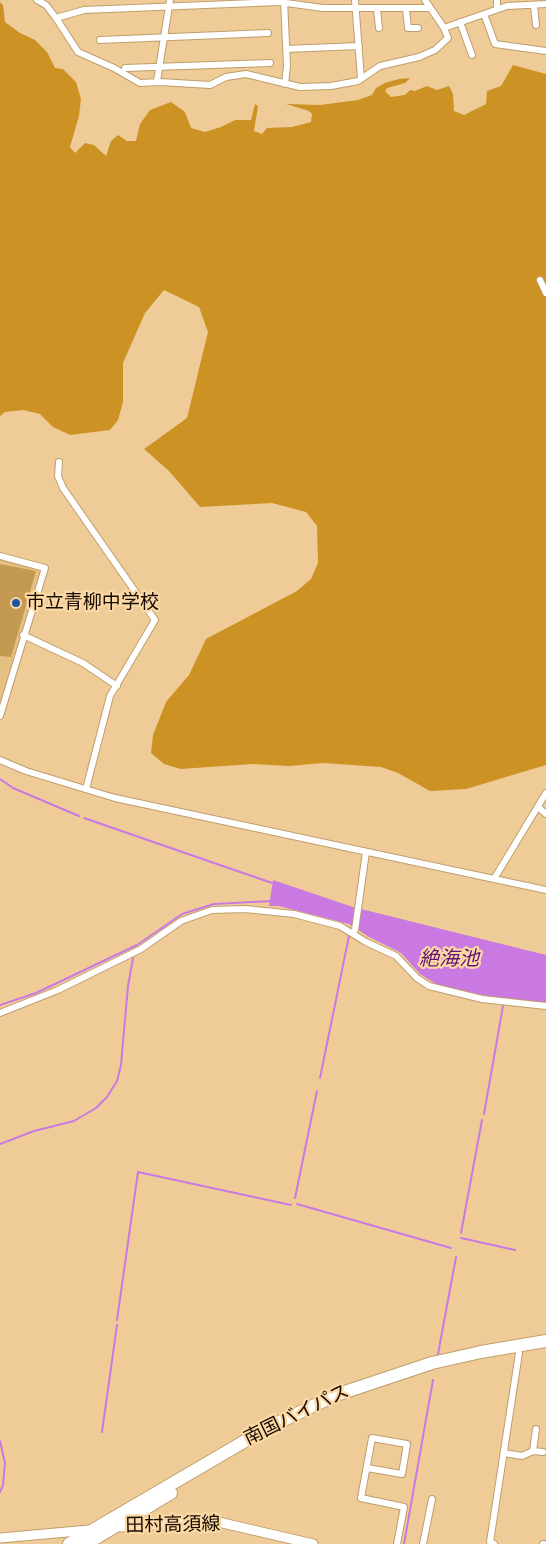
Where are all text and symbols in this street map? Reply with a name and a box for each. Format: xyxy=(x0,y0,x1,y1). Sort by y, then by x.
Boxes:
place label: 市立青柳中学校 xyxy=(26,592,159,614)
marker: 市立青柳中学校 xyxy=(10,597,22,609)
water label: 絶海池 xyxy=(419,948,479,972)
street label: 南国バイパス xyxy=(241,1381,353,1451)
street label: 田村高須線 xyxy=(125,1514,221,1538)

